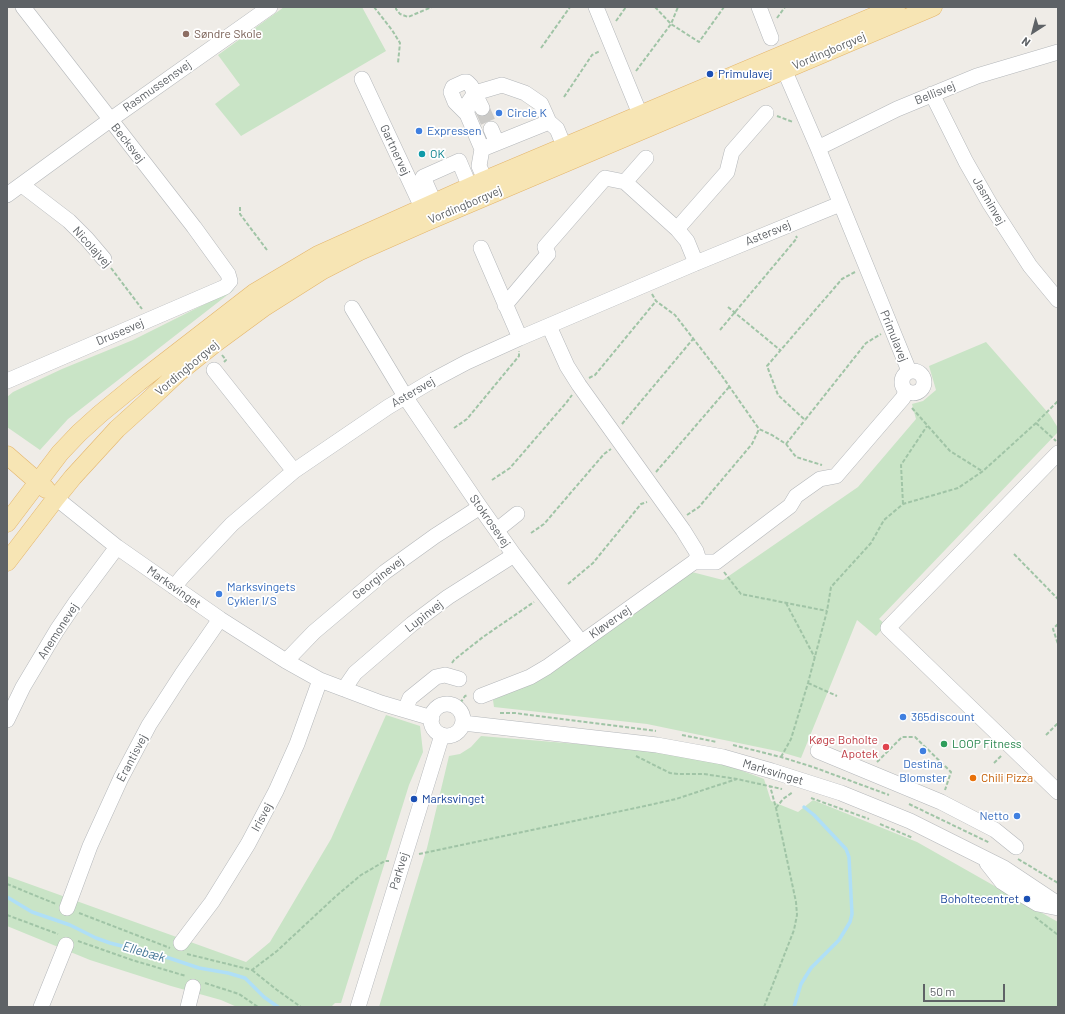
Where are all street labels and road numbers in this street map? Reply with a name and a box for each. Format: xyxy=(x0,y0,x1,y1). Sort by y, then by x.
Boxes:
street label: Vordingborgvej xyxy=(790,29,868,73)
street label: Rasmussensvej xyxy=(120,57,194,115)
street label: Bellisvej xyxy=(912,78,958,108)
street label: Becksvej xyxy=(108,120,148,166)
street label: Gartnervej xyxy=(377,122,413,178)
street label: Jasminvej xyxy=(970,174,1008,228)
street label: Vordingborgvej xyxy=(426,183,504,227)
street label: Astersvej xyxy=(743,217,793,249)
street label: Nicolajvej xyxy=(70,223,114,271)
street label: Primulavej xyxy=(877,308,911,364)
street label: Drusesvej xyxy=(94,316,146,348)
street label: Vordingborgvej xyxy=(152,337,222,399)
street label: Astersvej xyxy=(389,374,437,410)
street label: Stokrosevej xyxy=(466,492,514,550)
street label: Georginevej xyxy=(349,553,407,603)
street label: Marksvinget xyxy=(144,563,204,611)
street label: Lupinvej xyxy=(402,597,446,635)
street label: Anemonevej xyxy=(35,600,81,662)
street label: Kløvervej xyxy=(586,602,634,642)
street label: Erantisvej xyxy=(113,732,151,784)
street label: Marksvinget xyxy=(741,756,805,788)
street label: Irisvej xyxy=(248,800,276,834)
street label: Parkvej xyxy=(386,851,412,891)

